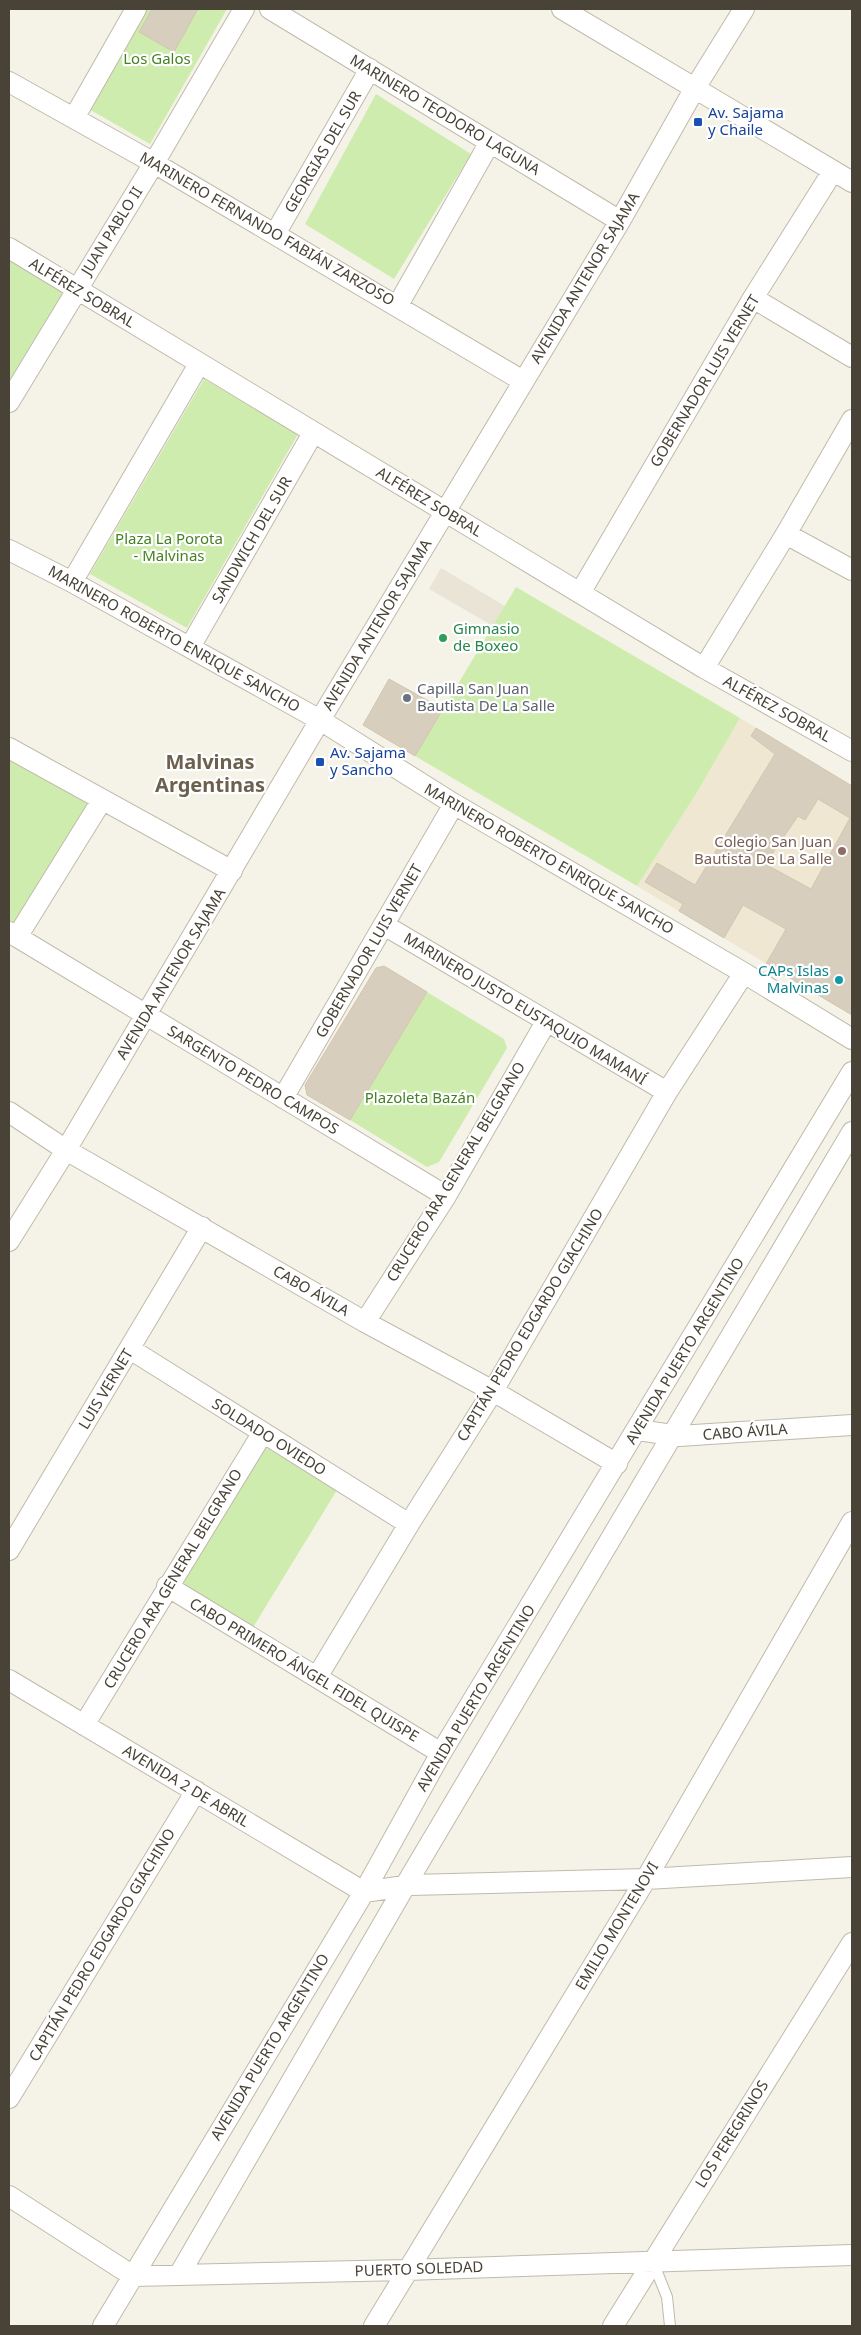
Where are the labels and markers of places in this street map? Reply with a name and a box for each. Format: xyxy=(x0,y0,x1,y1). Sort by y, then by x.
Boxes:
place label: Av. Sajama y Chaile xyxy=(708,102,784,139)
marker: Av. Sajama y Chaile xyxy=(692,116,704,128)
place label: Gimnasio de Boxeo xyxy=(453,618,520,655)
marker: Gimnasio de Boxeo xyxy=(437,632,449,644)
place label: Capilla San Juan Bautista De La Salle xyxy=(417,678,555,715)
marker: Capilla San Juan Bautista De La Salle xyxy=(401,692,413,704)
place label: Av. Sajama y Sancho xyxy=(330,742,406,779)
marker: Av. Sajama y Sancho xyxy=(314,756,326,768)
place label: Colegio San Juan Bautista De La Salle xyxy=(694,831,832,868)
marker: Colegio San Juan Bautista De La Salle xyxy=(836,845,848,857)
place label: CAPs Islas Malvinas xyxy=(758,960,829,997)
marker: CAPs Islas Malvinas xyxy=(833,974,845,986)

